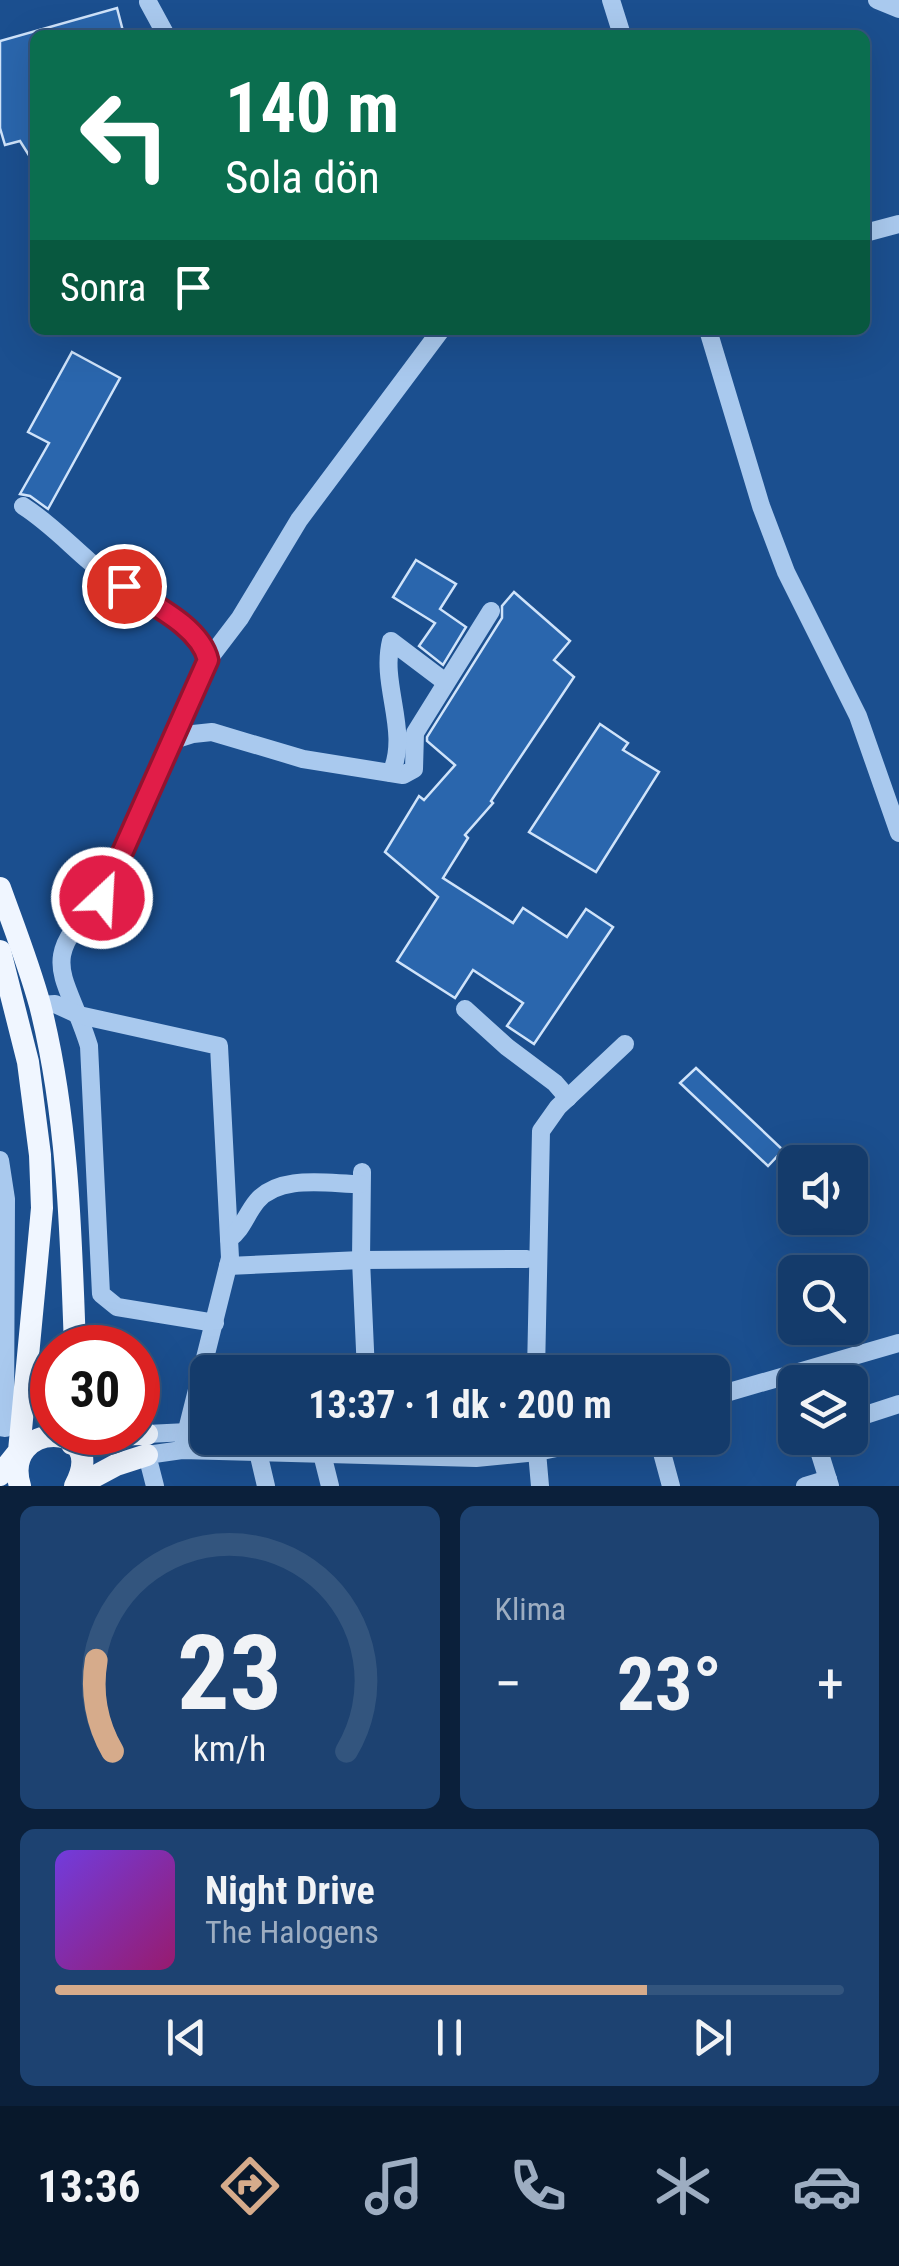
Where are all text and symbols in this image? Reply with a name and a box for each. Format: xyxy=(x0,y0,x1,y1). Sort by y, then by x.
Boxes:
text: 140 m xyxy=(225,67,399,149)
icon: left xyxy=(60,70,190,200)
text: Sola dön xyxy=(225,151,380,204)
icon: arrive xyxy=(166,260,221,315)
text: Sonra xyxy=(60,266,146,310)
pin xyxy=(82,544,167,629)
icon: arrive xyxy=(97,559,152,614)
position arrow xyxy=(50,846,154,950)
map controls xyxy=(778,1145,868,1455)
button: sound xyxy=(778,1145,868,1235)
button: search xyxy=(778,1255,868,1345)
speed limit sign: 30 xyxy=(30,1325,160,1455)
button: layers xyxy=(778,1365,868,1455)
text: 13:37 · 1 dk · 200 m xyxy=(308,1383,612,1427)
text: Klima xyxy=(495,1590,566,1628)
text: 23 xyxy=(177,1613,282,1734)
text: 23° xyxy=(617,1640,722,1728)
text: − xyxy=(495,1652,522,1716)
text: + xyxy=(817,1652,844,1716)
text: km/h xyxy=(193,1728,267,1770)
text: Night Drive xyxy=(205,1869,375,1913)
text: The Halogens xyxy=(205,1913,379,1951)
icon: previous xyxy=(159,2010,214,2065)
icon: pause xyxy=(422,2010,477,2065)
icon: next xyxy=(685,2010,740,2065)
icon: directions xyxy=(215,2151,285,2221)
icon: music xyxy=(359,2151,429,2221)
icon: phone xyxy=(503,2151,573,2221)
icon: climate xyxy=(648,2151,718,2221)
icon: car xyxy=(792,2151,862,2221)
text: 13:36 xyxy=(37,2160,140,2213)

